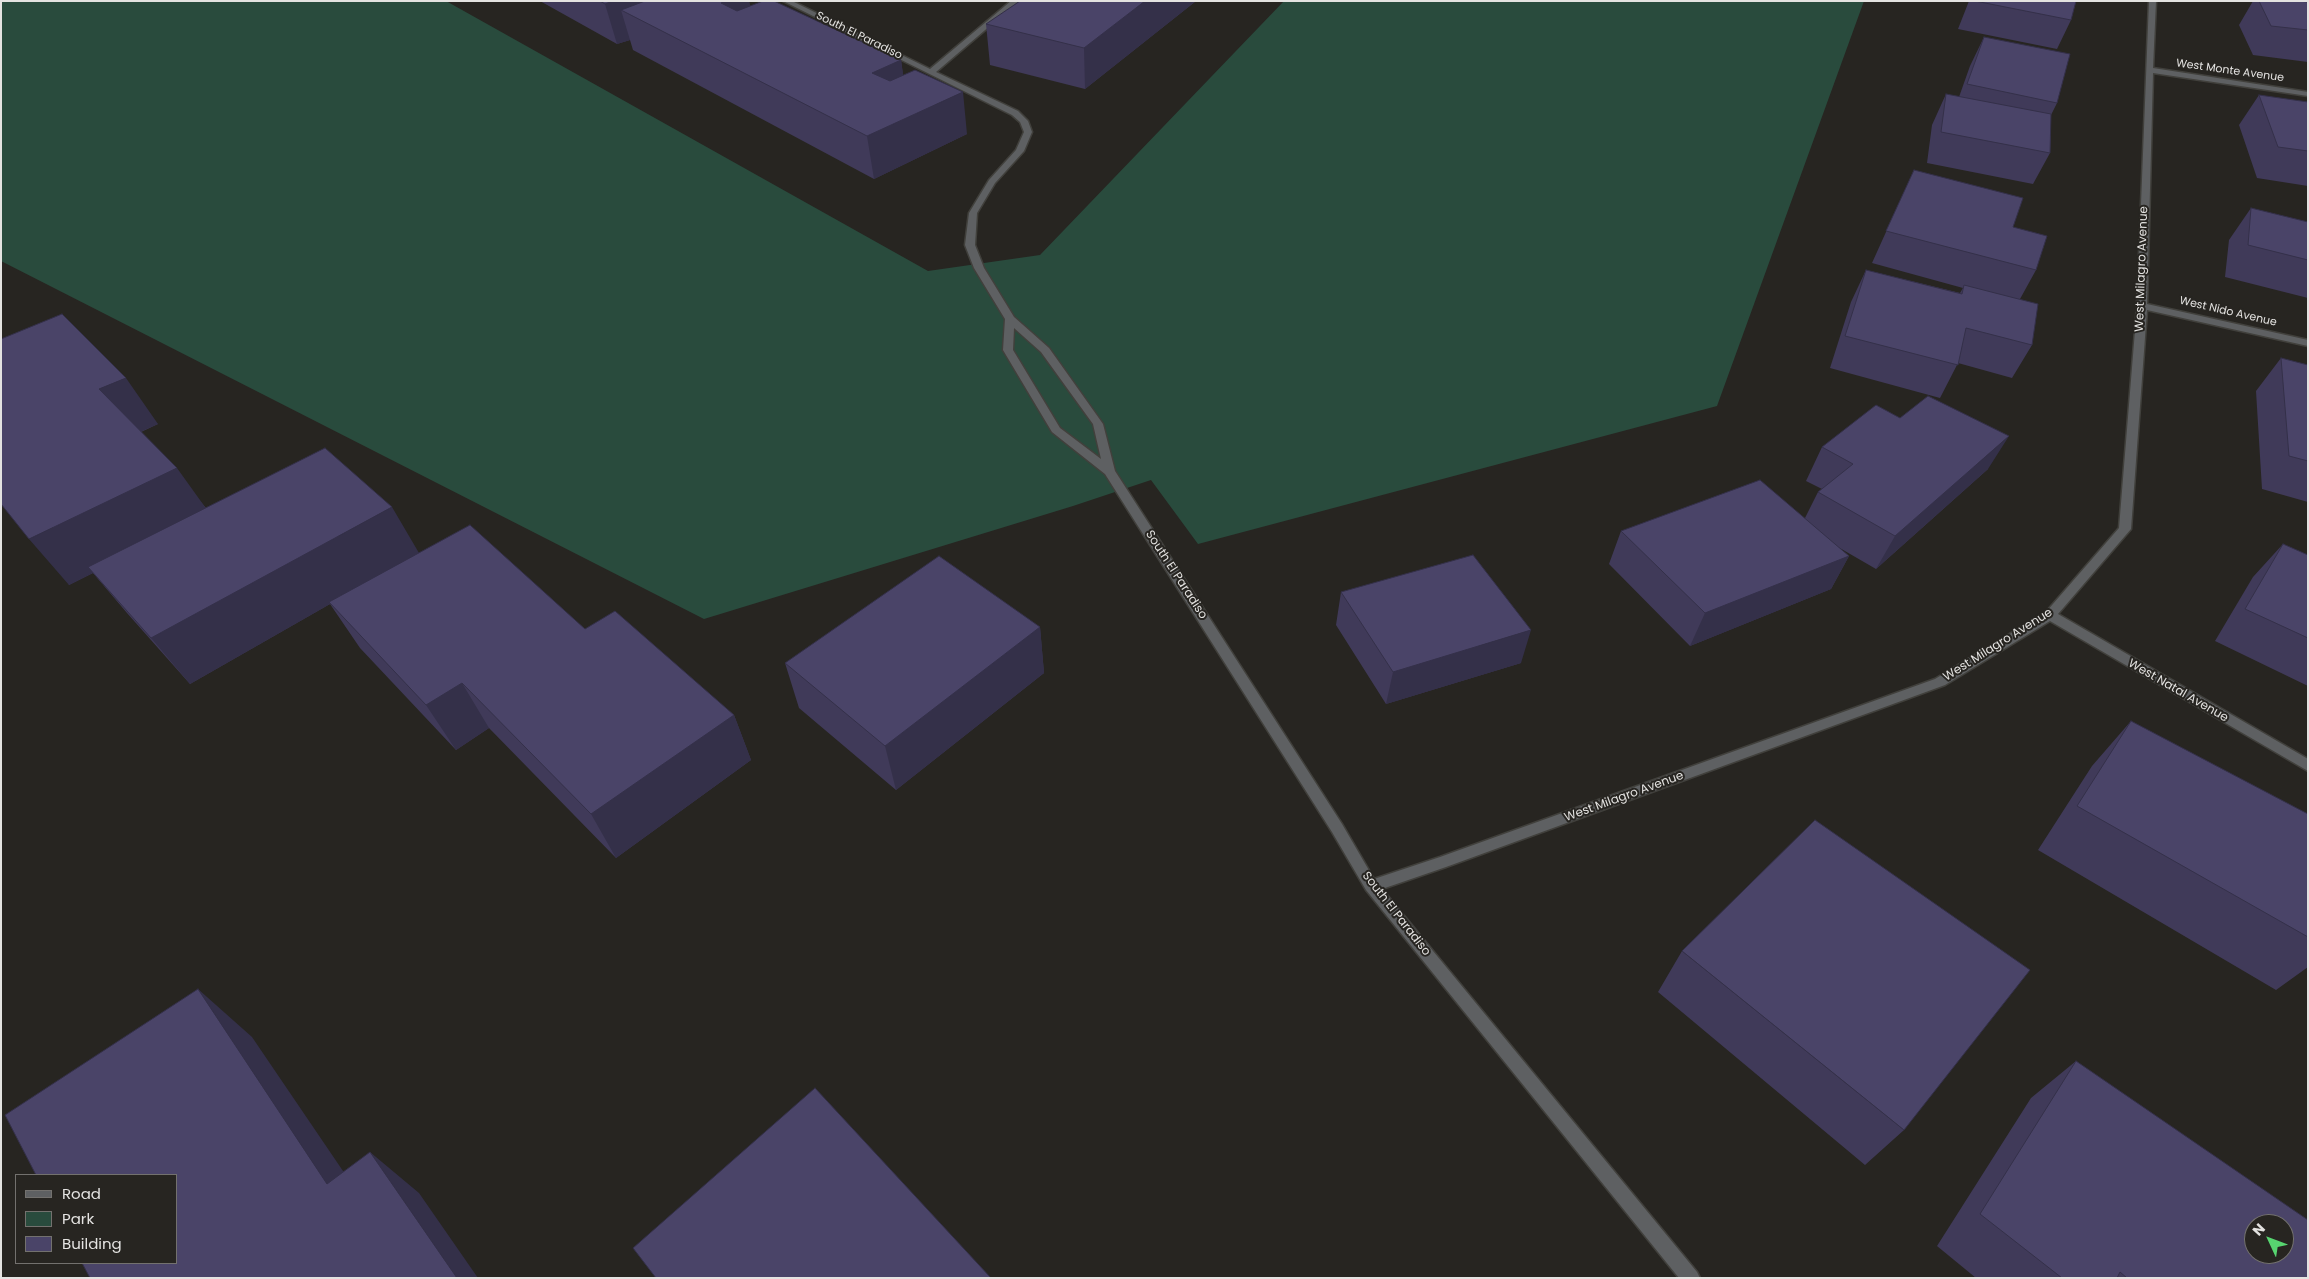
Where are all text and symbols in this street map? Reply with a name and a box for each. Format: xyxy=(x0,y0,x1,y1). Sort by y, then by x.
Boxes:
street label: South El Paradiso xyxy=(814,9,904,63)
street label: West Monte Avenue xyxy=(2175,57,2285,85)
street label: West Milagro Avenue xyxy=(2133,206,2151,332)
street label: West Nido Avenue xyxy=(2178,294,2278,330)
street label: South El Paradiso xyxy=(1142,528,1210,622)
street label: West Milagro Avenue xyxy=(1941,606,2055,684)
street label: West Natal Avenue xyxy=(2125,656,2231,726)
street label: West Milagro Avenue xyxy=(1562,769,1686,825)
street label: South El Paradiso xyxy=(1359,869,1433,959)
legend xyxy=(15,1174,178,1264)
text: Road xyxy=(62,1183,101,1204)
text: Park xyxy=(62,1208,94,1229)
north arrow xyxy=(2244,1214,2294,1264)
text: N xyxy=(2248,1219,2270,1240)
text: Building xyxy=(62,1233,122,1254)

